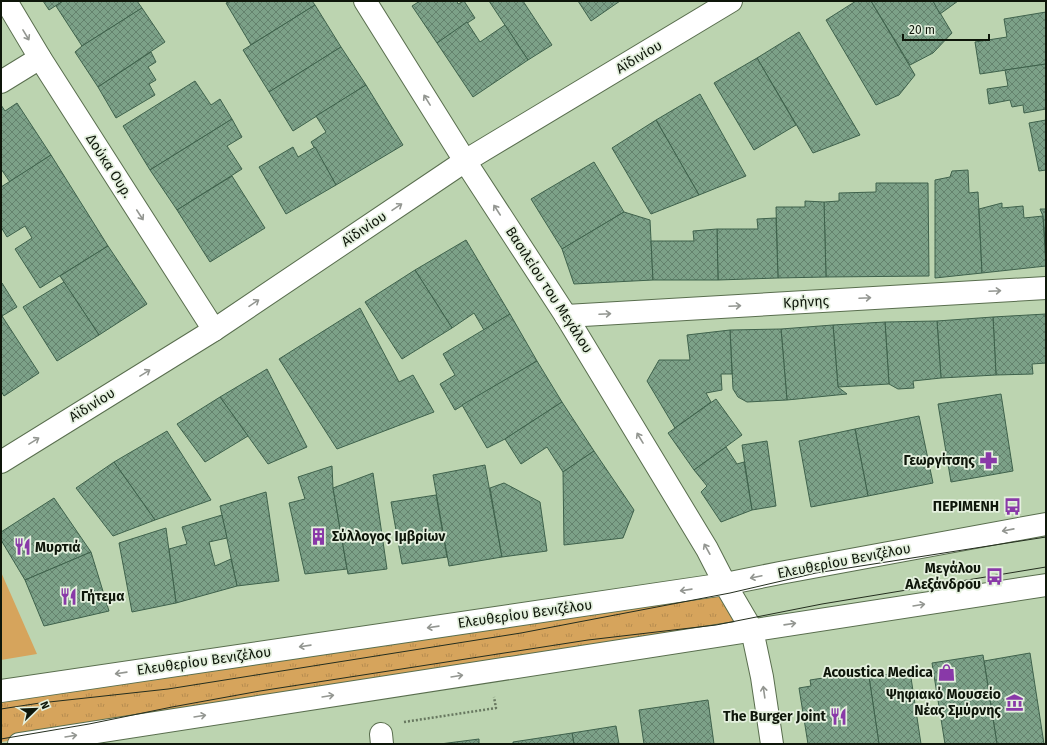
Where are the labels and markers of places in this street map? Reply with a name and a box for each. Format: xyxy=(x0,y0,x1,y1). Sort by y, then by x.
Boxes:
pharmacy icon: Γεωργίτσης xyxy=(978,450,998,470)
place label: Γεωργίτσης xyxy=(904,452,975,469)
bus stop icon: ΠΕΡΙΜΕΝΗ xyxy=(1002,496,1022,516)
place label: ΠΕΡΙΜΕΝΗ xyxy=(933,498,999,515)
building icon: Σύλλογος Ιμβρίων xyxy=(309,526,329,546)
place label: Σύλλογος Ιμβρίων xyxy=(332,528,446,545)
restaurant icon: Μυρτιά xyxy=(12,537,32,557)
place label: Μυρτιά xyxy=(35,539,81,556)
place label: Μεγάλου Αλεξάνδρου xyxy=(904,560,981,593)
bus stop icon: Μεγάλου Αλεξάνδρου xyxy=(984,566,1004,586)
restaurant icon: Γήτεμα xyxy=(58,586,78,606)
place label: Γήτεμα xyxy=(81,588,125,605)
shop icon: Acoustica Medica xyxy=(936,662,956,682)
place label: Acoustica Medica xyxy=(822,664,933,681)
place label: Ψηφιακό Μουσείο Νέας Σμύρνης xyxy=(886,686,1001,719)
museum icon: Ψηφιακό Μουσείο Νέας Σμύρνης xyxy=(1004,692,1024,712)
restaurant icon: The Burger Joint xyxy=(829,706,849,726)
place label: The Burger Joint xyxy=(723,708,827,725)

